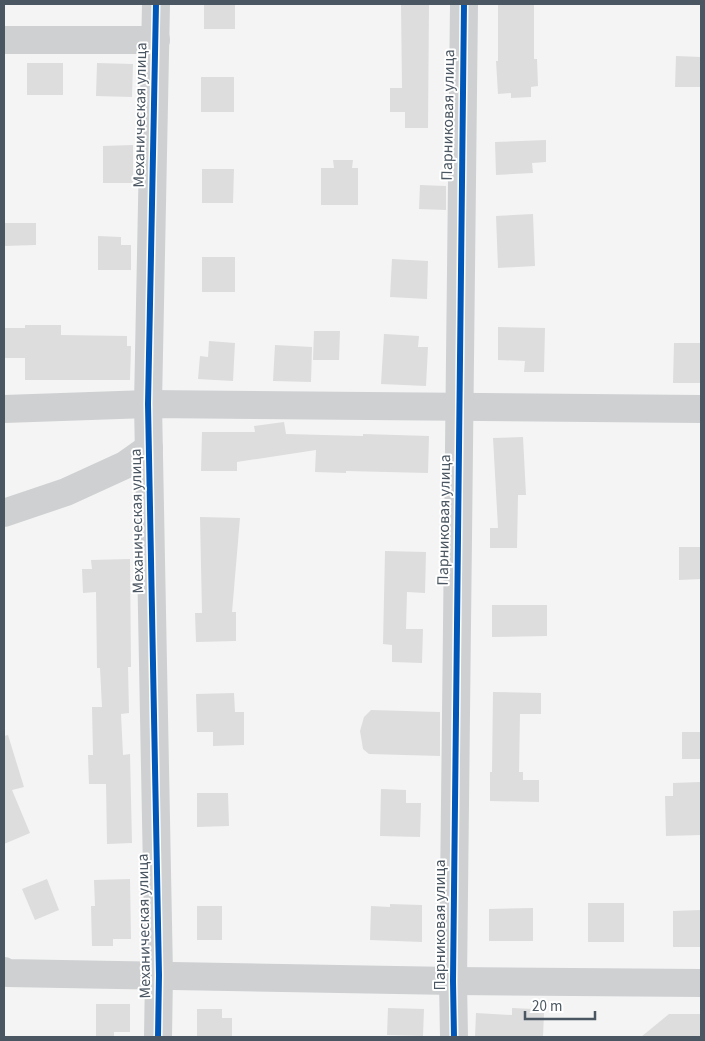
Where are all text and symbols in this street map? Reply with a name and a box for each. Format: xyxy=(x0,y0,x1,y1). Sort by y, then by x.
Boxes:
street label: Механическая улица xyxy=(128,42,152,188)
street label: Парниковая улица xyxy=(436,49,460,181)
street label: Механическая улица xyxy=(125,448,149,594)
street label: Парниковая улица xyxy=(432,454,456,586)
street label: Механическая улица xyxy=(132,853,156,999)
street label: Парниковая улица xyxy=(429,859,451,991)
scale bar xyxy=(525,988,595,1020)
text: 20 m xyxy=(532,996,562,1017)

